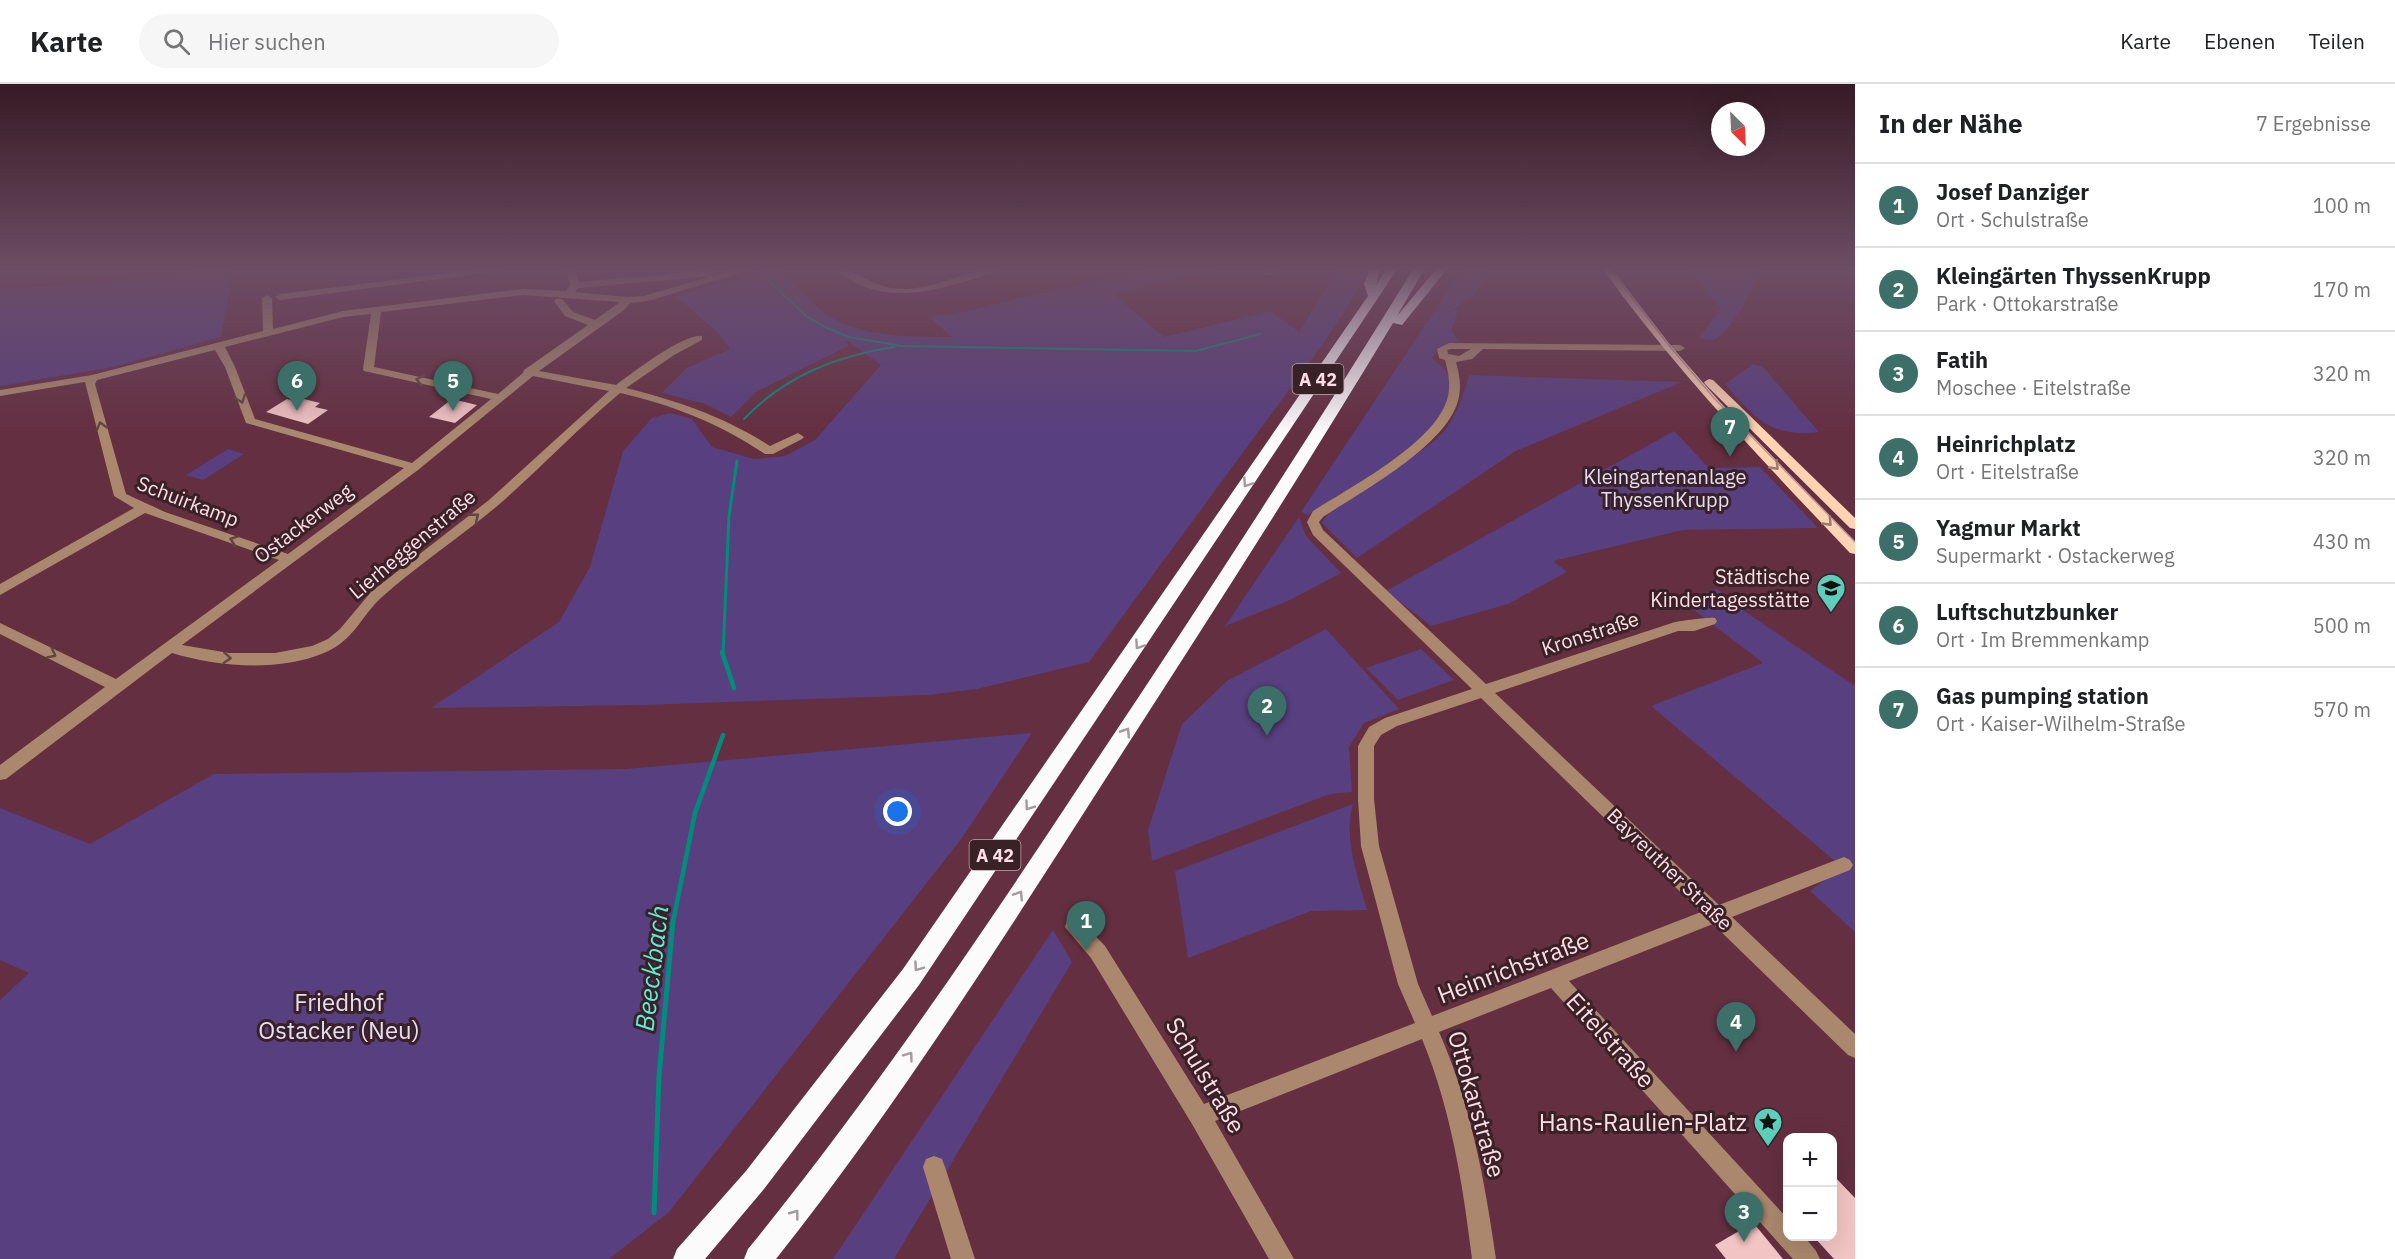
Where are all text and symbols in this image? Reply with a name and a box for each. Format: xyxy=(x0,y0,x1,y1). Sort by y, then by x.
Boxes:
search box xyxy=(139,14,559,68)
text: Karte xyxy=(30,23,103,60)
icon: search xyxy=(160,25,193,58)
text: Hier suchen xyxy=(208,27,326,56)
text: Karte xyxy=(2120,27,2171,55)
text: Ebenen xyxy=(2204,27,2275,55)
text: Teilen xyxy=(2308,27,2365,55)
north arrow xyxy=(1711,102,1765,156)
text: In der Nähe xyxy=(1879,106,2023,140)
text: 7 Ergebnisse xyxy=(2256,110,2371,137)
text: Josef Danziger xyxy=(1936,177,2089,206)
text: 1 xyxy=(1893,192,1905,219)
text: 100 m xyxy=(2313,192,2371,219)
text: Ort · Schulstraße xyxy=(1936,206,2089,233)
text: Kleingärten ThyssenKrupp xyxy=(1936,261,2211,290)
text: 2 xyxy=(1893,276,1905,303)
text: 170 m xyxy=(2313,276,2371,303)
text: Park · Ottokarstraße xyxy=(1936,290,2118,317)
text: Fatih xyxy=(1936,345,1988,374)
text: 3 xyxy=(1893,360,1905,387)
text: 320 m xyxy=(2313,360,2371,387)
pin: 6 xyxy=(278,362,316,411)
pin: 5 xyxy=(434,362,472,411)
road number: A 42 xyxy=(1292,364,1344,394)
one-way arrow xyxy=(416,374,426,387)
text: Moschee · Eitelstraße xyxy=(1936,374,2131,401)
one-way arrow xyxy=(234,393,247,404)
pin: 7 xyxy=(1710,408,1750,457)
one-way arrow xyxy=(96,421,109,431)
text: Heinrichplatz xyxy=(1936,429,2076,458)
text: 4 xyxy=(1893,444,1905,471)
text: 320 m xyxy=(2313,444,2371,471)
text: Ort · Eitelstraße xyxy=(1936,458,2079,485)
one-way arrow xyxy=(1767,459,1778,470)
park label: Kleingartenanlage ThyssenKrupp xyxy=(1584,463,1746,513)
street label: Schuirkamp xyxy=(133,469,243,533)
one-way arrow xyxy=(1243,476,1254,487)
street label: Ostackerweg xyxy=(248,477,358,569)
street label: Lierheggenstraße xyxy=(343,483,481,605)
one-way arrow xyxy=(468,513,479,524)
text: Yagmur Markt xyxy=(1936,513,2081,542)
one-way arrow xyxy=(1821,515,1832,526)
text: 5 xyxy=(1893,528,1905,555)
text: 430 m xyxy=(2313,528,2371,555)
one-way arrow xyxy=(229,535,240,548)
text: Supermarkt · Ostackerweg xyxy=(1936,542,2175,569)
place label: Städtische Kindertagesstätte xyxy=(1650,563,1810,613)
school or university icon: Städtische Kindertagesstätte xyxy=(1815,572,1847,614)
text: Luftschutzbunker xyxy=(1936,597,2119,626)
street label: Kronstraße xyxy=(1538,605,1642,661)
text: 6 xyxy=(1893,612,1905,639)
text: 500 m xyxy=(2313,612,2371,639)
text: Ort · Im Bremmenkamp xyxy=(1936,626,2149,653)
one-way arrow xyxy=(1134,639,1146,649)
one-way arrow xyxy=(46,647,57,658)
one-way arrow xyxy=(222,651,231,664)
text: Gas pumping station xyxy=(1936,681,2149,710)
pin: 2 xyxy=(1248,686,1286,736)
text: 7 xyxy=(1893,696,1905,723)
text: 570 m xyxy=(2313,696,2371,723)
text: Ort · Kaiser-Wilhelm-Straße xyxy=(1936,710,2186,737)
one-way arrow xyxy=(1119,728,1130,739)
your location xyxy=(883,797,912,826)
one-way arrow xyxy=(1025,799,1036,810)
street label: Bayreuther Straße xyxy=(1601,802,1739,936)
road number: A 42 xyxy=(970,840,1020,870)
one-way arrow xyxy=(1012,890,1023,901)
pin: 1 xyxy=(1066,902,1106,951)
water label: Beeckbach xyxy=(626,903,676,1033)
street label: Heinrichstraße xyxy=(1432,923,1594,1011)
one-way arrow xyxy=(914,960,925,971)
street label: Eitelstraße xyxy=(1560,985,1662,1095)
park label: Friedhof Ostacker (Neu) xyxy=(258,986,420,1046)
pin: 4 xyxy=(1716,1002,1756,1052)
street label: Schulstraße xyxy=(1159,1011,1253,1139)
street label: Ottokarstraße xyxy=(1441,1027,1513,1181)
one-way arrow xyxy=(902,1051,913,1062)
place label: Hans-Raulien-Platz xyxy=(1539,1106,1747,1138)
place icon: Hans-Raulien-Platz xyxy=(1752,1106,1784,1148)
map controls xyxy=(1783,1133,1837,1241)
button: + xyxy=(1783,1133,1837,1187)
button: − xyxy=(1783,1187,1837,1241)
pin: 3 xyxy=(1724,1192,1764,1242)
one-way arrow xyxy=(787,1209,798,1220)

